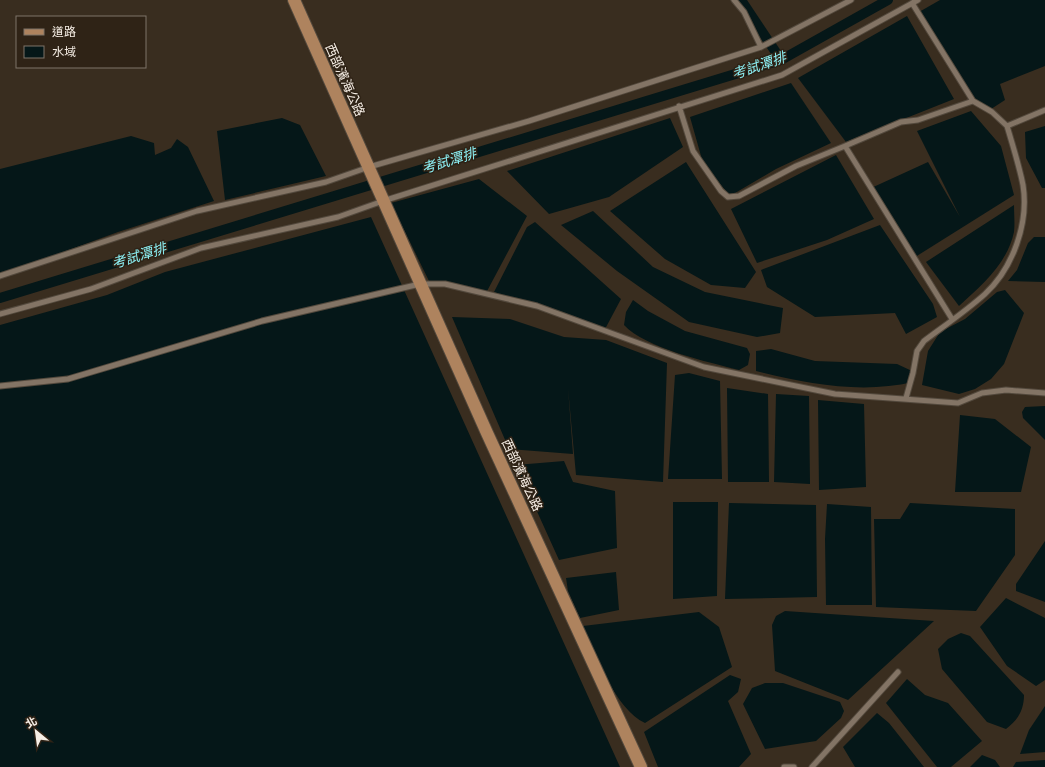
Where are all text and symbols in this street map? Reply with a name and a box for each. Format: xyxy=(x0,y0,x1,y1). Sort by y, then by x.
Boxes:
legend xyxy=(16,16,146,68)
text: 道路 xyxy=(52,25,76,39)
street label: 西部濱海公路 xyxy=(322,41,368,119)
text: 水域 xyxy=(52,45,76,59)
water label: 考試潭排 xyxy=(730,48,790,83)
water label: 考試潭排 xyxy=(420,144,480,177)
water label: 考試潭排 xyxy=(110,239,170,272)
street label: 西部濱海公路 xyxy=(499,436,545,514)
north arrow xyxy=(16,711,56,751)
text: 北 xyxy=(23,714,39,731)

